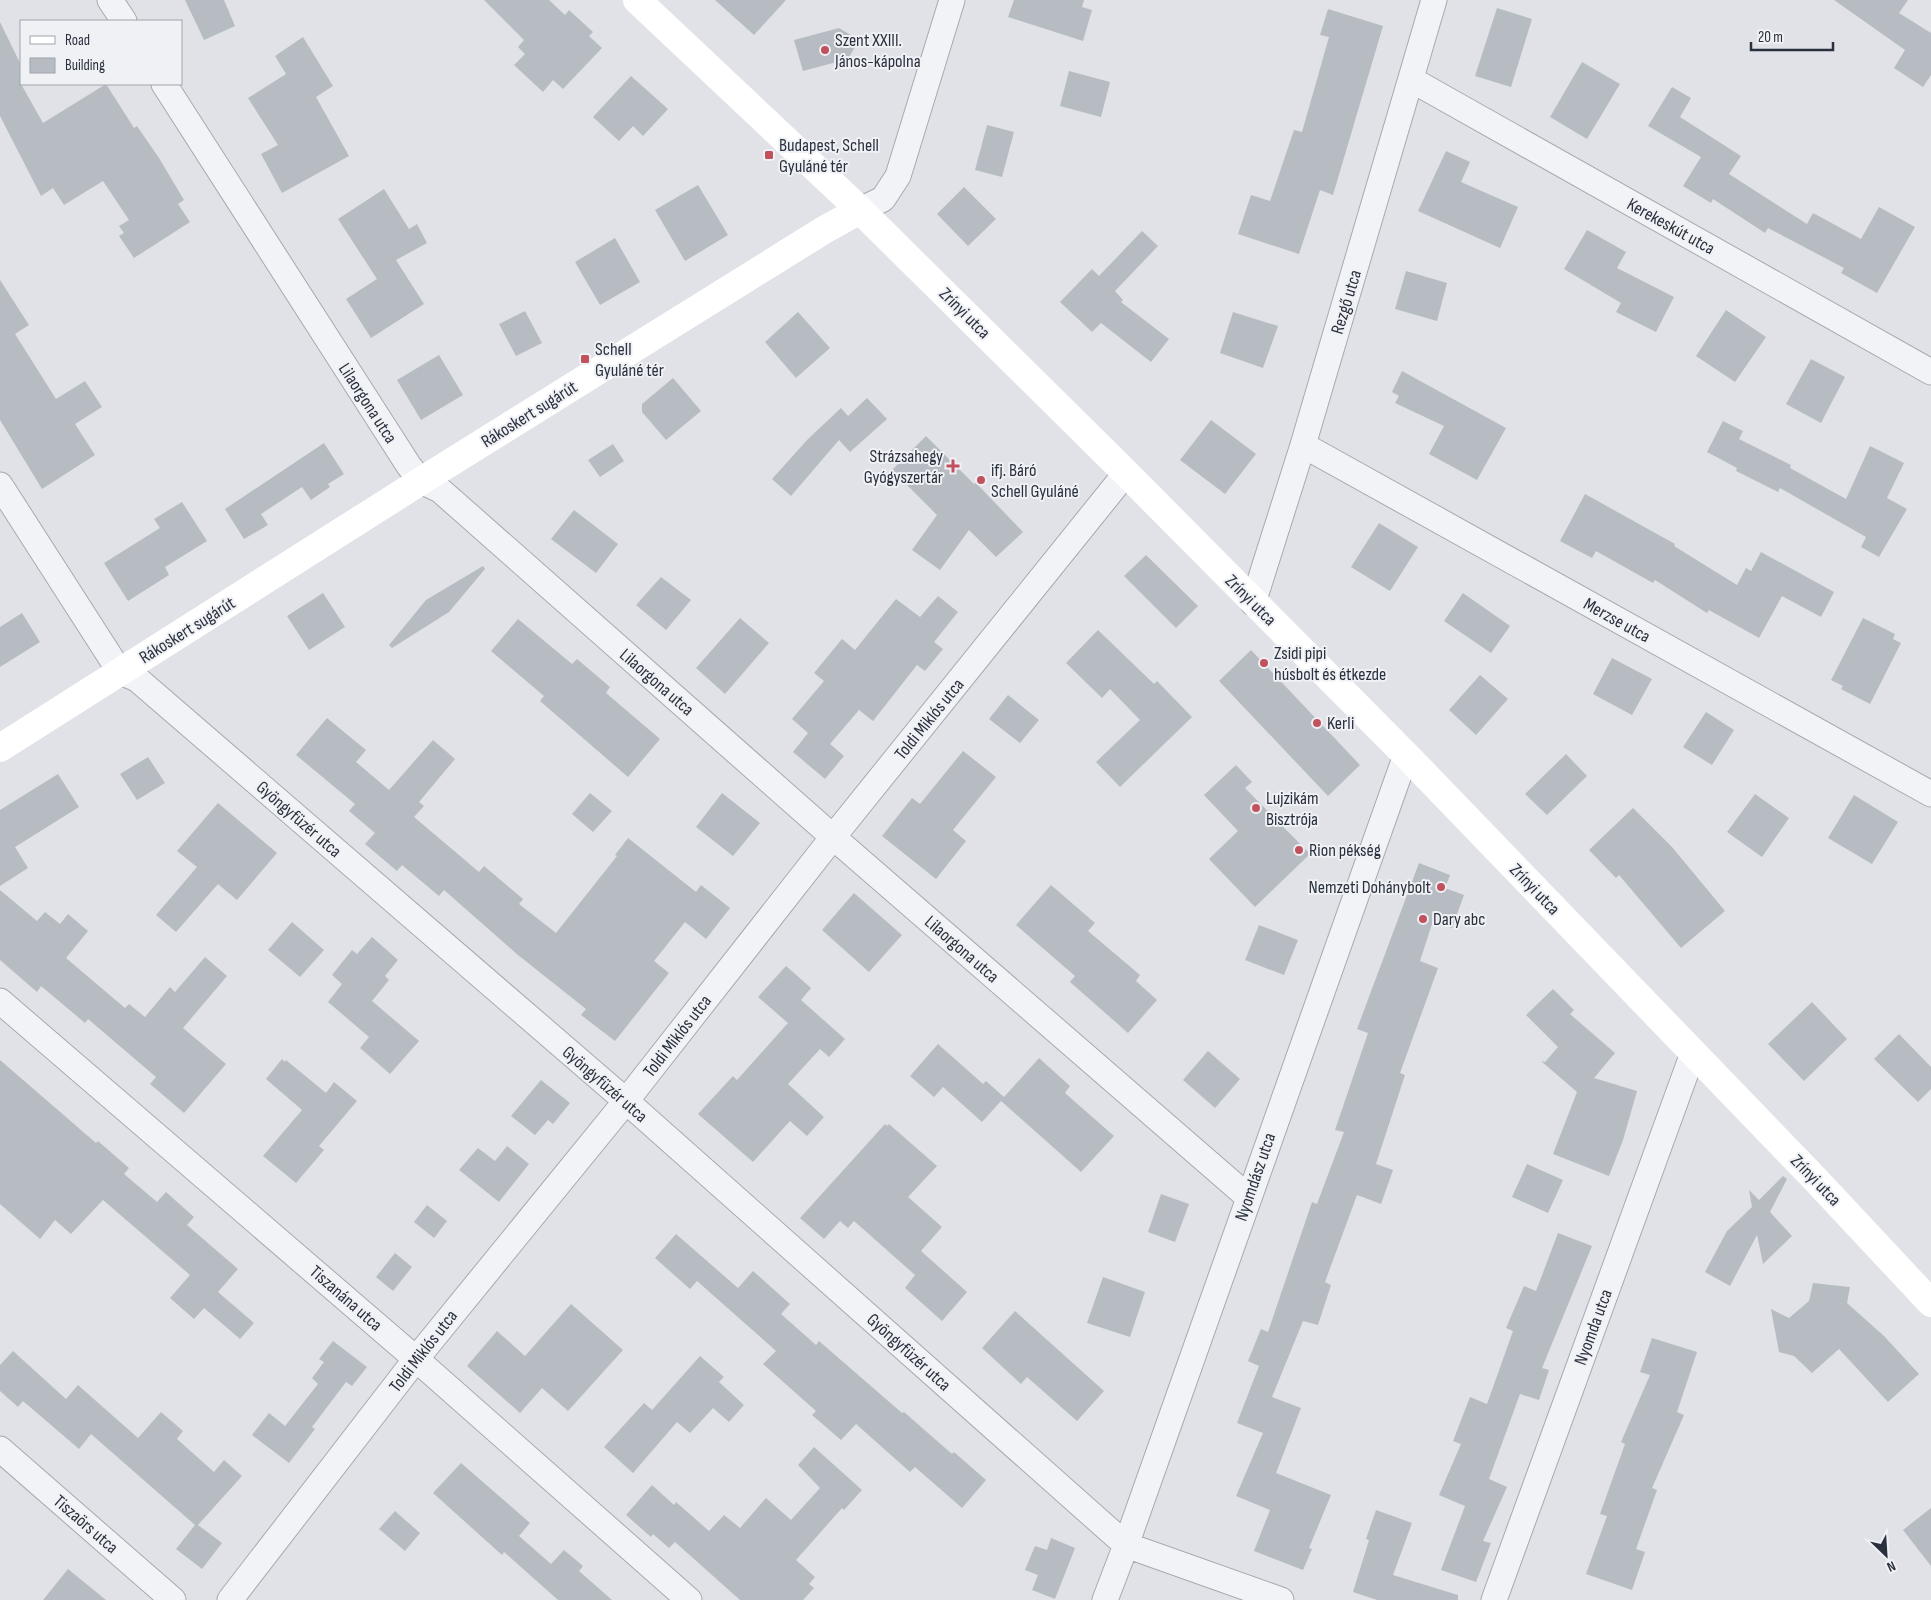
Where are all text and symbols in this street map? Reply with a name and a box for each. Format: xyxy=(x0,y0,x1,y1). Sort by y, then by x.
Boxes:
legend xyxy=(20,20,182,85)
scale bar xyxy=(1751,20,1834,52)
text: 20 m xyxy=(1758,28,1783,47)
place label: Szent XXIII. János-kápolna xyxy=(834,30,921,72)
text: Road xyxy=(65,31,90,50)
marker: Szent XXIII. János-kápolna xyxy=(819,44,831,56)
text: Building xyxy=(65,56,105,75)
place label: Budapest, Schell Gyuláné tér xyxy=(779,135,879,177)
marker: Budapest, Schell Gyuláné tér xyxy=(763,149,775,161)
street label: Kerekeskút utca xyxy=(1623,194,1718,259)
street label: Rezgő utca xyxy=(1327,267,1366,337)
street label: Zrínyi utca xyxy=(935,284,995,343)
place label: Schell Gyuláné tér xyxy=(595,339,664,381)
marker: Schell Gyuláné tér xyxy=(579,353,591,365)
street label: Lilaorgona utca xyxy=(334,359,401,447)
street label: Rákoskert sugárút xyxy=(477,376,582,452)
place label: Strázsahegy Gyógyszertár xyxy=(864,446,943,488)
marker: Strázsahegy Gyógyszertár xyxy=(947,460,959,472)
place label: ifj. Báró Schell Gyuláné xyxy=(991,460,1079,502)
marker: ifj. Báró Schell Gyuláné xyxy=(975,474,987,486)
street label: Zrínyi utca xyxy=(1221,571,1281,630)
street label: Rákoskert sugárút xyxy=(135,592,240,668)
street label: Merzse utca xyxy=(1580,594,1654,647)
place label: Zsidi pipi húsbolt és étkezde xyxy=(1274,643,1386,685)
street label: Lilaorgona utca xyxy=(615,645,698,720)
marker: Zsidi pipi húsbolt és étkezde xyxy=(1258,657,1270,669)
street label: Toldi Miklós utca xyxy=(890,674,969,764)
place label: Kerli xyxy=(1327,713,1354,734)
marker: Kerli xyxy=(1311,717,1323,729)
street label: Gyöngyfüzér utca xyxy=(252,777,345,862)
place label: Lujzikám Bisztrója xyxy=(1266,788,1319,830)
marker: Lujzikám Bisztrója xyxy=(1250,802,1262,814)
place label: Rion pékség xyxy=(1309,840,1381,861)
marker: Rion pékség xyxy=(1293,844,1305,856)
street label: Zrínyi utca xyxy=(1505,859,1564,919)
place label: Nemzeti Dohánybolt xyxy=(1309,877,1432,898)
marker: Nemzeti Dohánybolt xyxy=(1435,881,1447,893)
place label: Dary abc xyxy=(1433,909,1485,930)
street label: Lilaorgona utca xyxy=(920,912,1003,987)
marker: Dary abc xyxy=(1417,913,1429,925)
street label: Toldi Miklós utca xyxy=(639,991,716,1082)
street label: Gyöngyfüzér utca xyxy=(558,1042,651,1127)
street label: Nyomdász utca xyxy=(1231,1130,1280,1224)
street label: Zrínyi utca xyxy=(1786,1150,1845,1210)
street label: Tiszanána utca xyxy=(305,1261,386,1336)
street label: Nyomda utca xyxy=(1570,1286,1617,1368)
street label: Toldi Miklós utca xyxy=(385,1306,462,1397)
street label: Gyöngyfüzér utca xyxy=(862,1309,955,1396)
street label: Tiszaörs utca xyxy=(49,1491,122,1558)
north arrow xyxy=(1861,1530,1911,1580)
text: N xyxy=(1884,1557,1898,1576)

